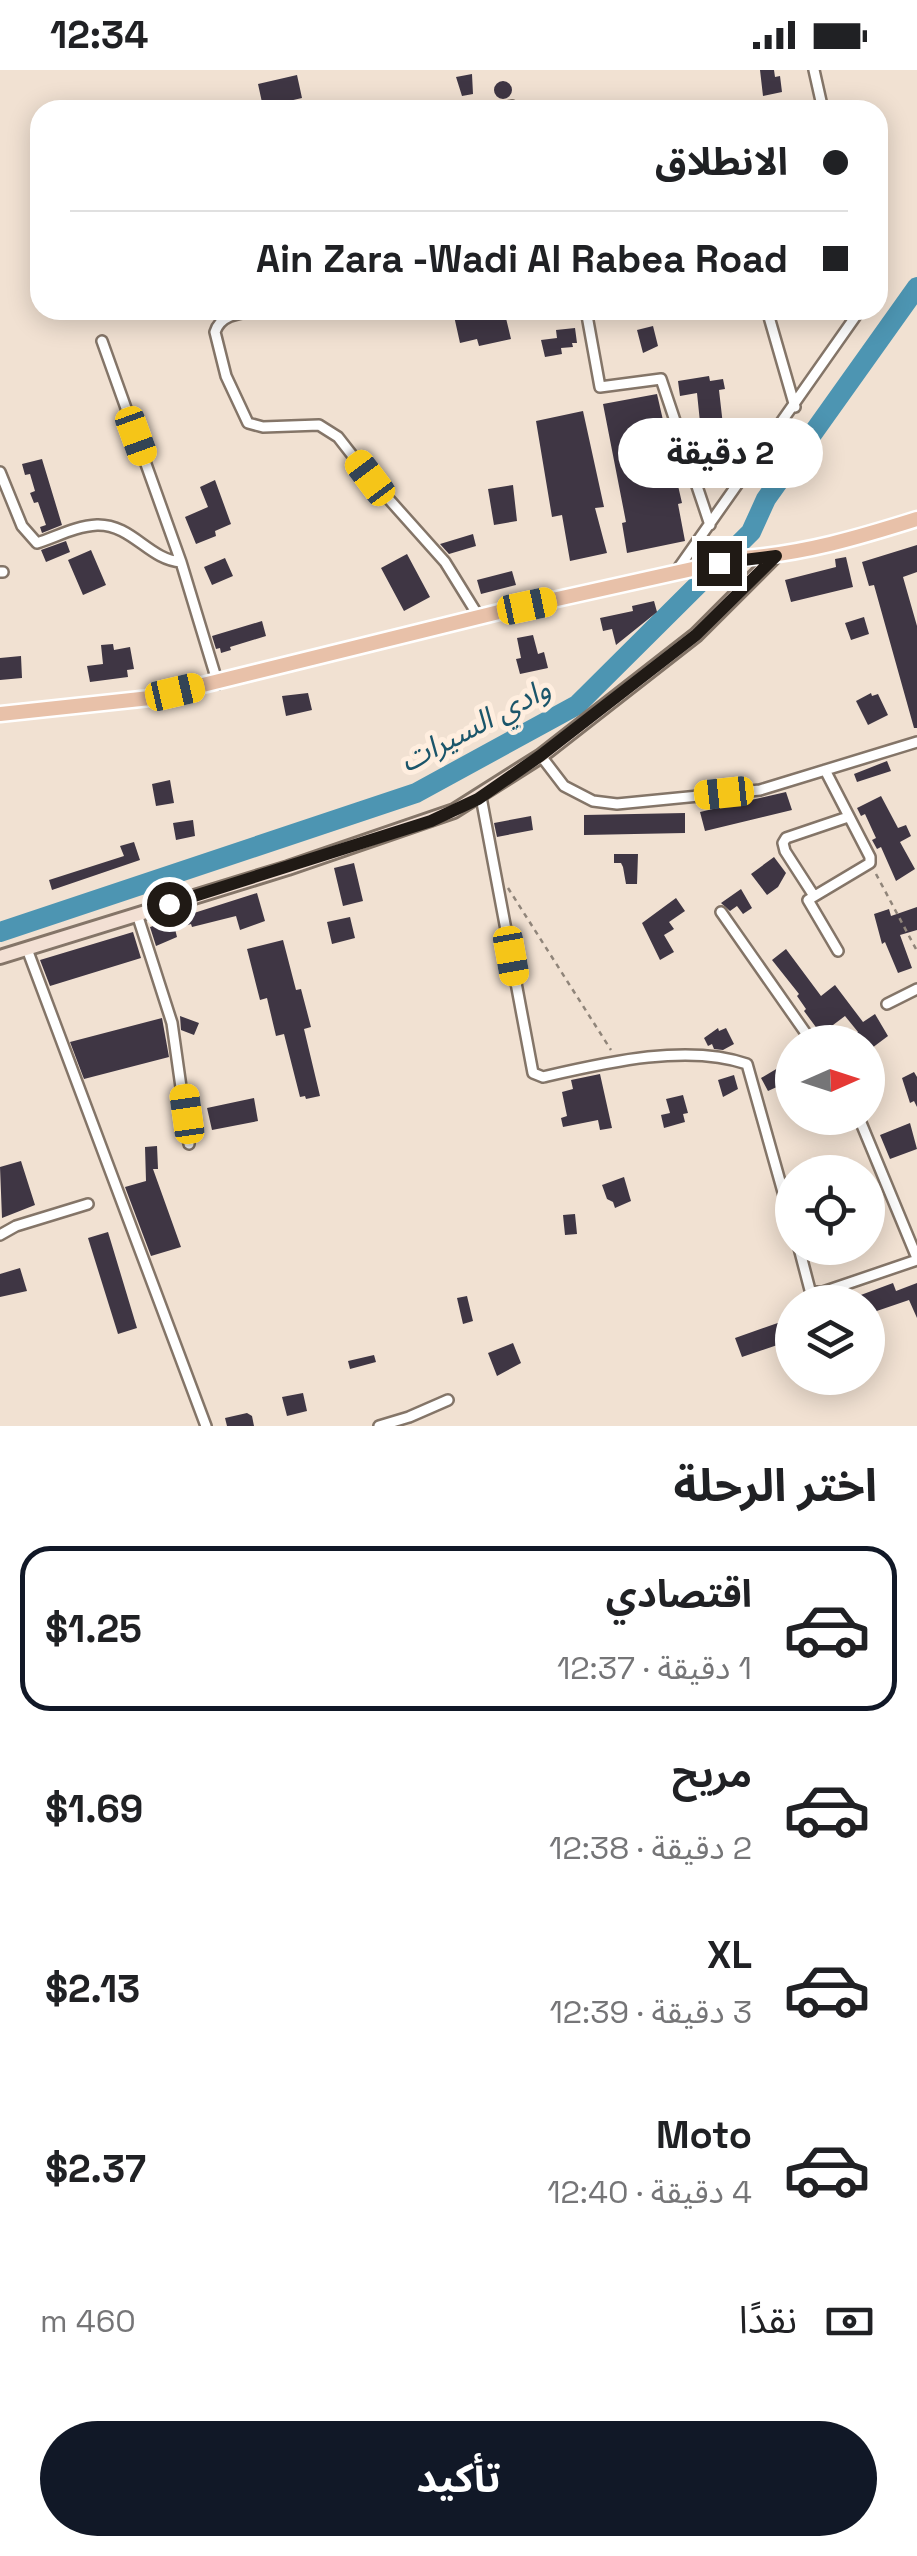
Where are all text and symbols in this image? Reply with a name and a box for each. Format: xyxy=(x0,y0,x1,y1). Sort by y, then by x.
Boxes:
text: 12:34 xyxy=(50,11,148,59)
text: الانطلاق xyxy=(655,138,788,186)
text: Ain Zara -Wadi Al Rabea Road xyxy=(256,235,788,283)
car xyxy=(112,403,160,469)
callout: 2 دقيقة xyxy=(616,418,822,488)
text: 2 دقيقة xyxy=(667,433,774,473)
car xyxy=(340,445,400,511)
route end xyxy=(697,541,742,586)
car xyxy=(495,585,559,627)
water label: وادي السيرات xyxy=(393,669,559,784)
car xyxy=(142,671,208,713)
car xyxy=(693,775,755,811)
route start xyxy=(147,882,192,927)
car xyxy=(491,924,531,988)
north arrow xyxy=(775,1025,885,1135)
map controls xyxy=(775,1025,885,1395)
car xyxy=(168,1082,206,1146)
button: locate xyxy=(775,1155,885,1265)
button: layers xyxy=(775,1285,885,1395)
text: اختر الرحلة xyxy=(673,1457,877,1514)
text: اقتصادي xyxy=(606,1570,752,1618)
icon: car xyxy=(782,1584,872,1674)
text: $1.25 xyxy=(45,1605,142,1653)
text: 1 دقيقة · 12:37 xyxy=(557,1648,752,1688)
text: مريح xyxy=(672,1750,752,1798)
icon: car xyxy=(782,1764,872,1854)
text: $1.69 xyxy=(45,1785,143,1833)
text: 2 دقيقة · 12:38 xyxy=(549,1828,752,1868)
text: XL xyxy=(707,1931,752,1979)
icon: car xyxy=(782,1944,872,2034)
text: $2.13 xyxy=(45,1965,140,2013)
text: 3 دقيقة · 12:39 xyxy=(549,1992,752,2032)
text: Moto xyxy=(656,2111,752,2159)
icon: car xyxy=(782,2124,872,2214)
text: $2.37 xyxy=(45,2145,146,2193)
text: 4 دقيقة · 12:40 xyxy=(547,2172,752,2212)
icon: cash xyxy=(822,2294,877,2349)
text: نقدًا xyxy=(739,2296,797,2344)
text: 460 m xyxy=(40,2301,136,2341)
button: تأكيد xyxy=(40,2421,877,2536)

